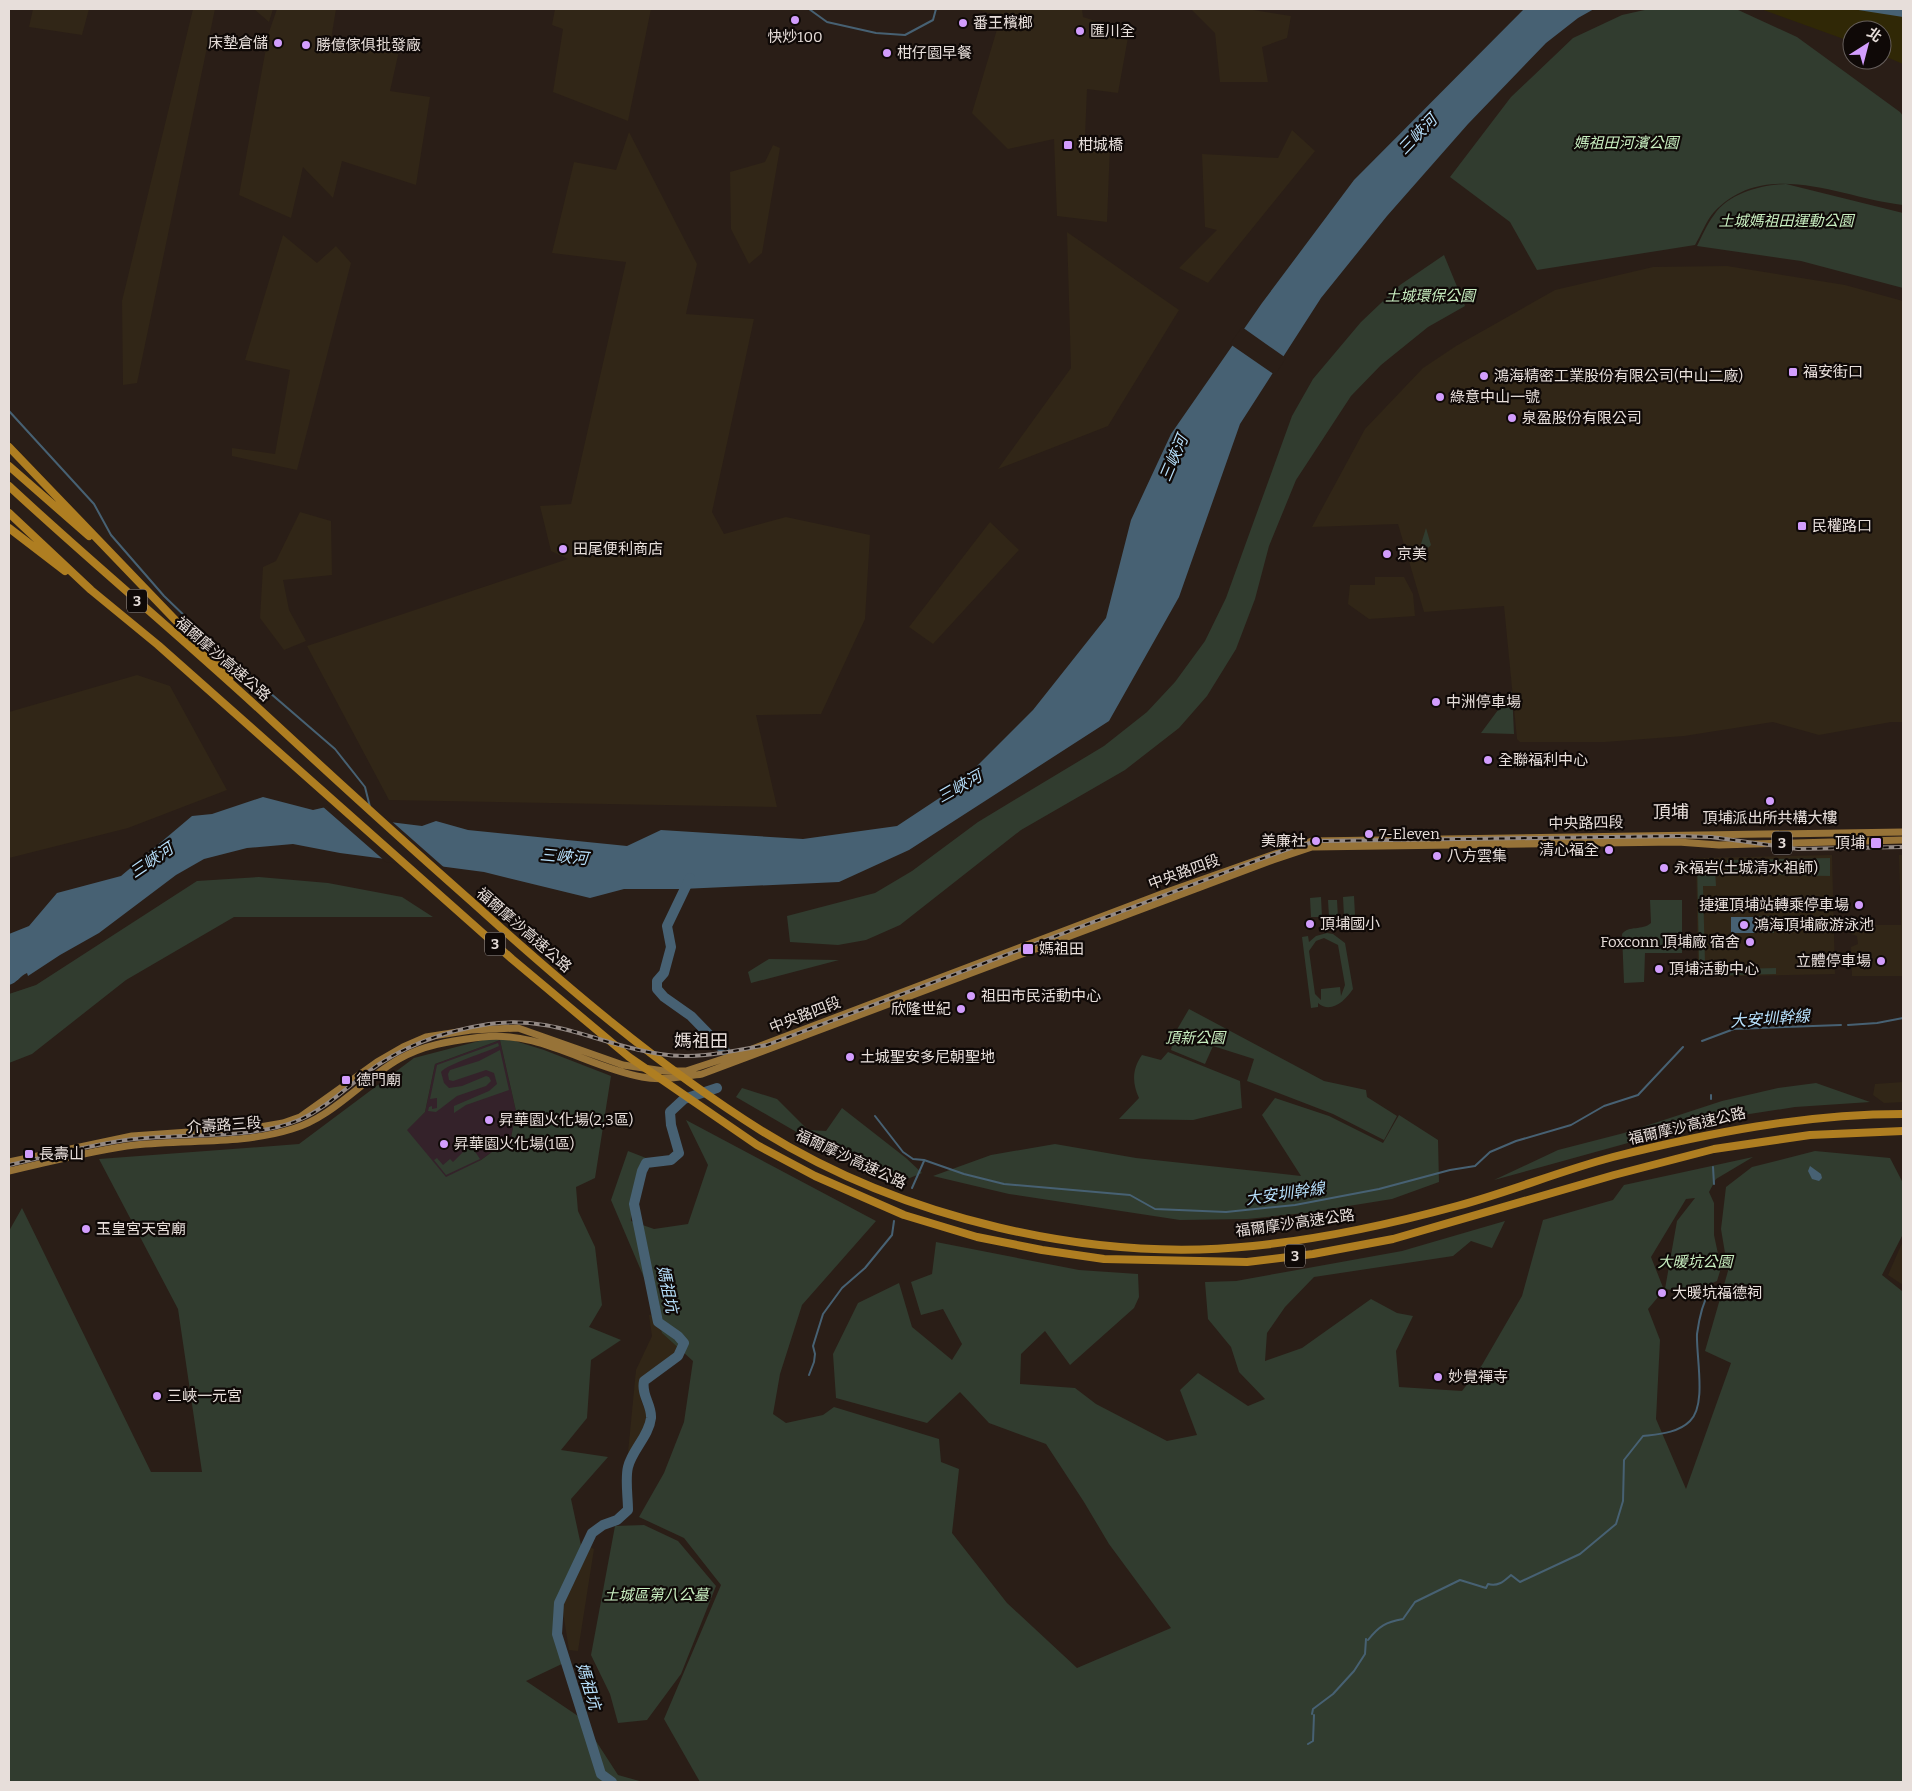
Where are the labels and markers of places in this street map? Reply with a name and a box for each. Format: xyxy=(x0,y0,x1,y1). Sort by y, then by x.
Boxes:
marker: 快炒100 xyxy=(789,14,801,26)
place label: 番王檳榔 xyxy=(973,14,1033,32)
marker: 番王檳榔 xyxy=(957,17,969,29)
place label: 匯川全 xyxy=(1090,22,1135,40)
marker: 匯川全 xyxy=(1074,25,1086,37)
place label: 快炒100 xyxy=(767,28,823,46)
place label: 床墊倉儲 xyxy=(208,34,268,52)
place label: 勝億傢俱批發廠 xyxy=(316,36,421,54)
marker: 床墊倉儲 xyxy=(272,37,284,49)
marker: 勝億傢俱批發廠 xyxy=(300,39,312,51)
place label: 柑仔園早餐 xyxy=(897,44,972,62)
marker: 柑仔園早餐 xyxy=(881,47,893,59)
place label: 柑城橋 xyxy=(1078,136,1123,154)
marker: 柑城橋 xyxy=(1062,139,1074,151)
place label: 福安街口 xyxy=(1803,363,1863,381)
marker: 福安街口 xyxy=(1787,366,1799,378)
place label: 鴻海精密工業股份有限公司(中山二廠) xyxy=(1494,367,1743,385)
marker: 鴻海精密工業股份有限公司(中山二廠) xyxy=(1478,370,1490,382)
place label: 綠意中山一號 xyxy=(1450,388,1540,406)
marker: 綠意中山一號 xyxy=(1434,391,1446,403)
place label: 泉盈股份有限公司 xyxy=(1522,409,1642,427)
marker: 泉盈股份有限公司 xyxy=(1506,412,1518,424)
place label: 民權路口 xyxy=(1812,517,1872,535)
marker: 民權路口 xyxy=(1796,520,1808,532)
place label: 田尾便利商店 xyxy=(573,540,663,558)
marker: 田尾便利商店 xyxy=(557,543,569,555)
place label: 京美 xyxy=(1397,545,1427,563)
marker: 京美 xyxy=(1381,548,1393,560)
place label: 中洲停車場 xyxy=(1446,693,1521,711)
marker: 中洲停車場 xyxy=(1430,696,1442,708)
place label: 全聯福利中心 xyxy=(1498,751,1588,769)
marker: 全聯福利中心 xyxy=(1482,754,1494,766)
marker: 頂埔派出所共構大樓 xyxy=(1764,795,1776,807)
place label: 頂埔派出所共構大樓 xyxy=(1702,809,1838,827)
place label: 7-Eleven xyxy=(1379,825,1440,843)
marker: 7-Eleven xyxy=(1363,828,1375,840)
place label: 美廉社 xyxy=(1261,832,1306,850)
place label: 頂埔 xyxy=(1835,834,1865,852)
marker: 美廉社 xyxy=(1310,835,1322,847)
marker: 頂埔 xyxy=(1869,836,1883,850)
place label: 清心福全 xyxy=(1539,841,1599,859)
marker: 清心福全 xyxy=(1603,844,1615,856)
place label: 八方雲集 xyxy=(1447,847,1507,865)
marker: 八方雲集 xyxy=(1431,850,1443,862)
place label: 永福岩(土城清水祖師) xyxy=(1674,859,1818,877)
marker: 永福岩(土城清水祖師) xyxy=(1658,862,1670,874)
place label: 捷運頂埔站轉乘停車場 xyxy=(1699,896,1849,914)
marker: 捷運頂埔站轉乘停車場 xyxy=(1853,899,1865,911)
place label: 頂埔國小 xyxy=(1320,915,1380,933)
place label: 鴻海頂埔廠游泳池 xyxy=(1754,916,1874,934)
marker: 頂埔國小 xyxy=(1304,918,1316,930)
marker: 鴻海頂埔廠游泳池 xyxy=(1738,919,1750,931)
place label: Foxconn 頂埔廠 宿舍 xyxy=(1600,933,1740,951)
marker: Foxconn 頂埔廠 宿舍 xyxy=(1744,936,1756,948)
place label: 媽祖田 xyxy=(1039,940,1084,958)
marker: 媽祖田 xyxy=(1021,942,1035,956)
place label: 立體停車場 xyxy=(1796,952,1871,970)
marker: 立體停車場 xyxy=(1875,955,1887,967)
place label: 頂埔活動中心 xyxy=(1669,960,1759,978)
marker: 頂埔活動中心 xyxy=(1653,963,1665,975)
place label: 祖田市民活動中心 xyxy=(981,987,1101,1005)
marker: 祖田市民活動中心 xyxy=(965,990,977,1002)
place label: 欣隆世紀 xyxy=(891,1000,951,1018)
marker: 欣隆世紀 xyxy=(955,1003,967,1015)
place label: 土城聖安多尼朝聖地 xyxy=(860,1048,995,1066)
marker: 土城聖安多尼朝聖地 xyxy=(844,1051,856,1063)
place label: 德門廟 xyxy=(356,1071,401,1089)
marker: 德門廟 xyxy=(340,1074,352,1086)
place label: 昇華園火化場(2,3區) xyxy=(499,1111,633,1129)
marker: 昇華園火化場(2,3區) xyxy=(483,1114,495,1126)
place label: 昇華園火化場(1區) xyxy=(454,1135,574,1153)
marker: 昇華園火化場(1區) xyxy=(438,1138,450,1150)
place label: 長壽山 xyxy=(39,1145,84,1163)
marker: 長壽山 xyxy=(23,1148,35,1160)
place label: 玉皇宮天宮廟 xyxy=(96,1220,186,1238)
marker: 玉皇宮天宮廟 xyxy=(80,1223,92,1235)
place label: 大暖坑福德祠 xyxy=(1672,1284,1762,1302)
marker: 大暖坑福德祠 xyxy=(1656,1287,1668,1299)
place label: 妙覺禪寺 xyxy=(1448,1368,1508,1386)
marker: 妙覺禪寺 xyxy=(1432,1371,1444,1383)
place label: 三峽一元宮 xyxy=(167,1387,242,1405)
marker: 三峽一元宮 xyxy=(151,1390,163,1402)

